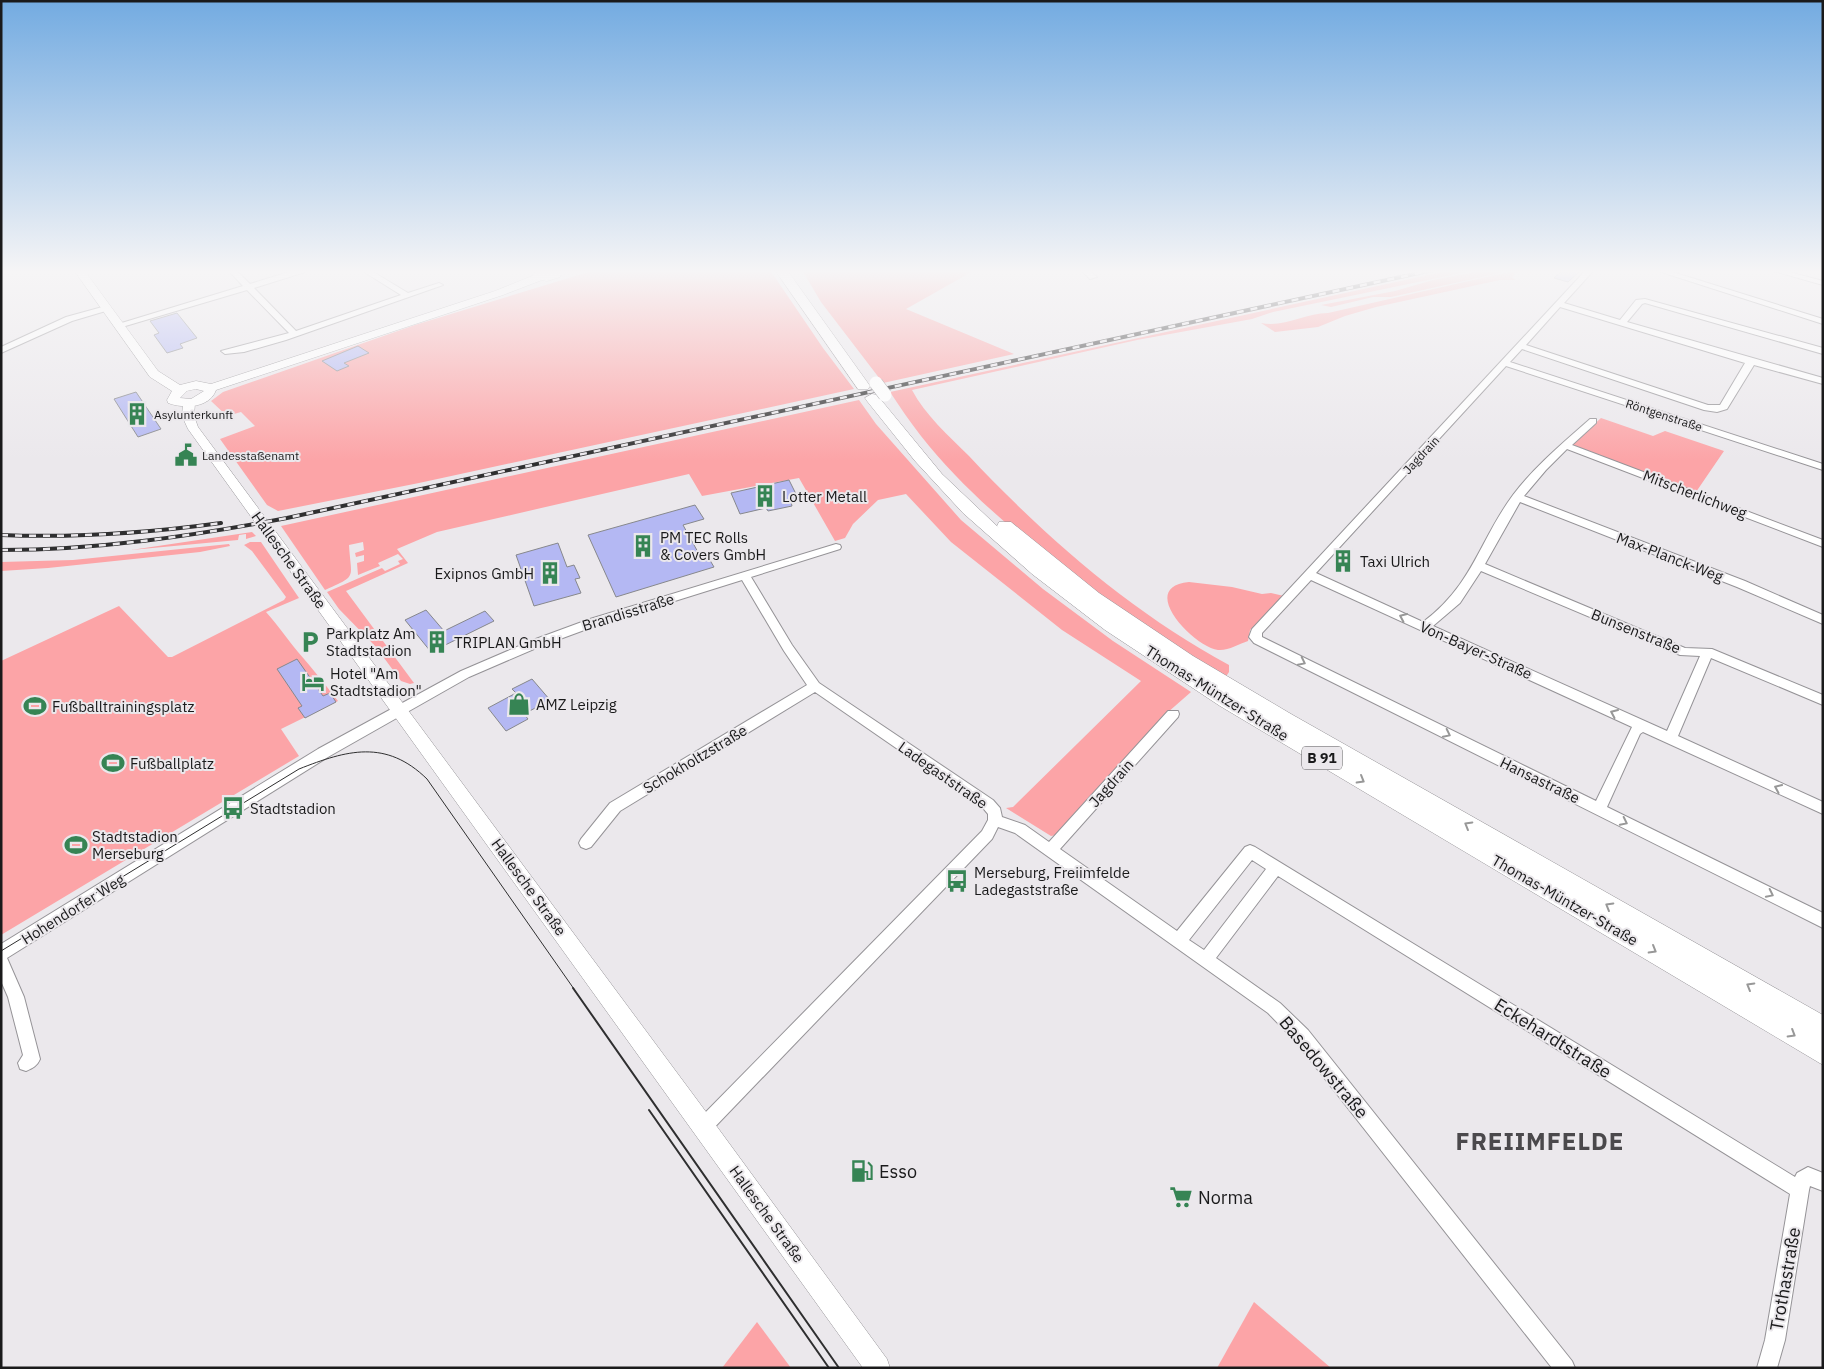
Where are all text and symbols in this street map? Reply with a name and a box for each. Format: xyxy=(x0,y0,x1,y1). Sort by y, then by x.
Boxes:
street label: Röntgenstraße xyxy=(1624,396,1705,435)
building icon: Asylunterkunft xyxy=(124,401,150,427)
place label: Asylunterkunft xyxy=(154,407,233,422)
street label: Jagdrain xyxy=(1400,433,1442,477)
public building icon: Landesstaßenamt xyxy=(173,442,199,468)
place label: Landesstaßenamt xyxy=(202,448,299,463)
street label: Mitscherlichweg xyxy=(1640,465,1750,523)
building icon: Lotter Metall xyxy=(752,483,778,509)
place label: Lotter Metall xyxy=(782,487,867,506)
street label: Hallesche Straße xyxy=(247,508,331,612)
place label: PM TEC Rolls & Covers GmbH xyxy=(660,528,766,564)
street label: Max-Planck-Weg xyxy=(1614,528,1726,586)
building icon: PM TEC Rolls & Covers GmbH xyxy=(630,533,656,559)
building icon: Taxi Ulrich xyxy=(1330,548,1356,574)
place label: Taxi Ulrich xyxy=(1360,552,1430,571)
building icon: Exipnos GmbH xyxy=(537,560,563,586)
place label: Exipnos GmbH xyxy=(435,564,534,583)
street label: Brandisstraße xyxy=(580,589,676,635)
street label: Bunsenstraße xyxy=(1589,604,1683,658)
one-way arrow xyxy=(1399,613,1408,624)
street label: Von-Bayer-Straße xyxy=(1417,617,1535,683)
place label: Parkplatz Am Stadtstadion xyxy=(326,624,416,660)
parking icon: Parkplatz Am Stadtstadion xyxy=(297,629,323,655)
building icon: TRIPLAN GmbH xyxy=(424,629,450,655)
place label: TRIPLAN GmbH xyxy=(454,633,562,652)
street label: Thomas-Müntzer-Straße xyxy=(1142,641,1292,745)
one-way arrow xyxy=(1297,656,1306,666)
place label: Hotel "Am Stadtstadion" xyxy=(330,664,422,700)
hotel icon: Hotel "Am Stadtstadion" xyxy=(300,669,326,695)
shop icon: AMZ Leipzig xyxy=(506,691,532,717)
sports icon: Fußballtrainingsplatz xyxy=(22,693,48,719)
place label: AMZ Leipzig xyxy=(536,695,617,714)
place label: Fußballtrainingsplatz xyxy=(52,697,194,716)
one-way arrow xyxy=(1610,709,1619,720)
street label: Schokholtzstraße xyxy=(640,720,750,798)
one-way arrow xyxy=(1442,728,1451,738)
street label: Ladegaststraße xyxy=(895,737,991,813)
road number: B 91 xyxy=(1302,746,1342,770)
sports icon: Fußballplatz xyxy=(100,750,126,776)
street label: Hansastraße xyxy=(1497,753,1583,807)
place label: Fußballplatz xyxy=(130,754,214,773)
street label: Jagdrain xyxy=(1085,755,1137,811)
one-way arrow xyxy=(1355,774,1364,784)
one-way arrow xyxy=(1774,783,1783,794)
bus stop icon: Stadtstadion xyxy=(220,795,246,821)
place label: Stadtstadion xyxy=(250,799,336,818)
one-way arrow xyxy=(1619,816,1628,826)
one-way arrow xyxy=(1464,821,1473,831)
place label: Stadtstadion Merseburg xyxy=(92,827,178,863)
sports icon: Stadtstadion Merseburg xyxy=(63,832,89,858)
street label: Hallesche Straße xyxy=(487,835,571,939)
street label: Thomas-Müntzer-Straße xyxy=(1489,850,1641,950)
place label: Merseburg, Freiimfelde Ladegaststraße xyxy=(974,863,1130,899)
bus stop icon: Merseburg, Freiimfelde Ladegaststraße xyxy=(944,868,970,894)
street label: Hohendorfer Weg xyxy=(18,870,128,948)
one-way arrow xyxy=(1764,888,1773,898)
one-way arrow xyxy=(1605,902,1614,912)
one-way arrow xyxy=(1647,944,1656,954)
one-way arrow xyxy=(1746,983,1755,993)
street label: Eckehardtstraße xyxy=(1490,993,1616,1083)
street label: Basedowstraße xyxy=(1274,1011,1374,1123)
one-way arrow xyxy=(1787,1027,1796,1037)
district label: FREIIMFELDE xyxy=(1456,1125,1624,1157)
fuel station icon: Esso xyxy=(849,1158,875,1184)
place label: Esso xyxy=(879,1160,917,1183)
street label: Hallesche Straße xyxy=(725,1162,809,1266)
supermarket icon: Norma xyxy=(1168,1184,1194,1210)
place label: Norma xyxy=(1198,1186,1253,1209)
street label: Trothastraße xyxy=(1765,1225,1805,1333)

